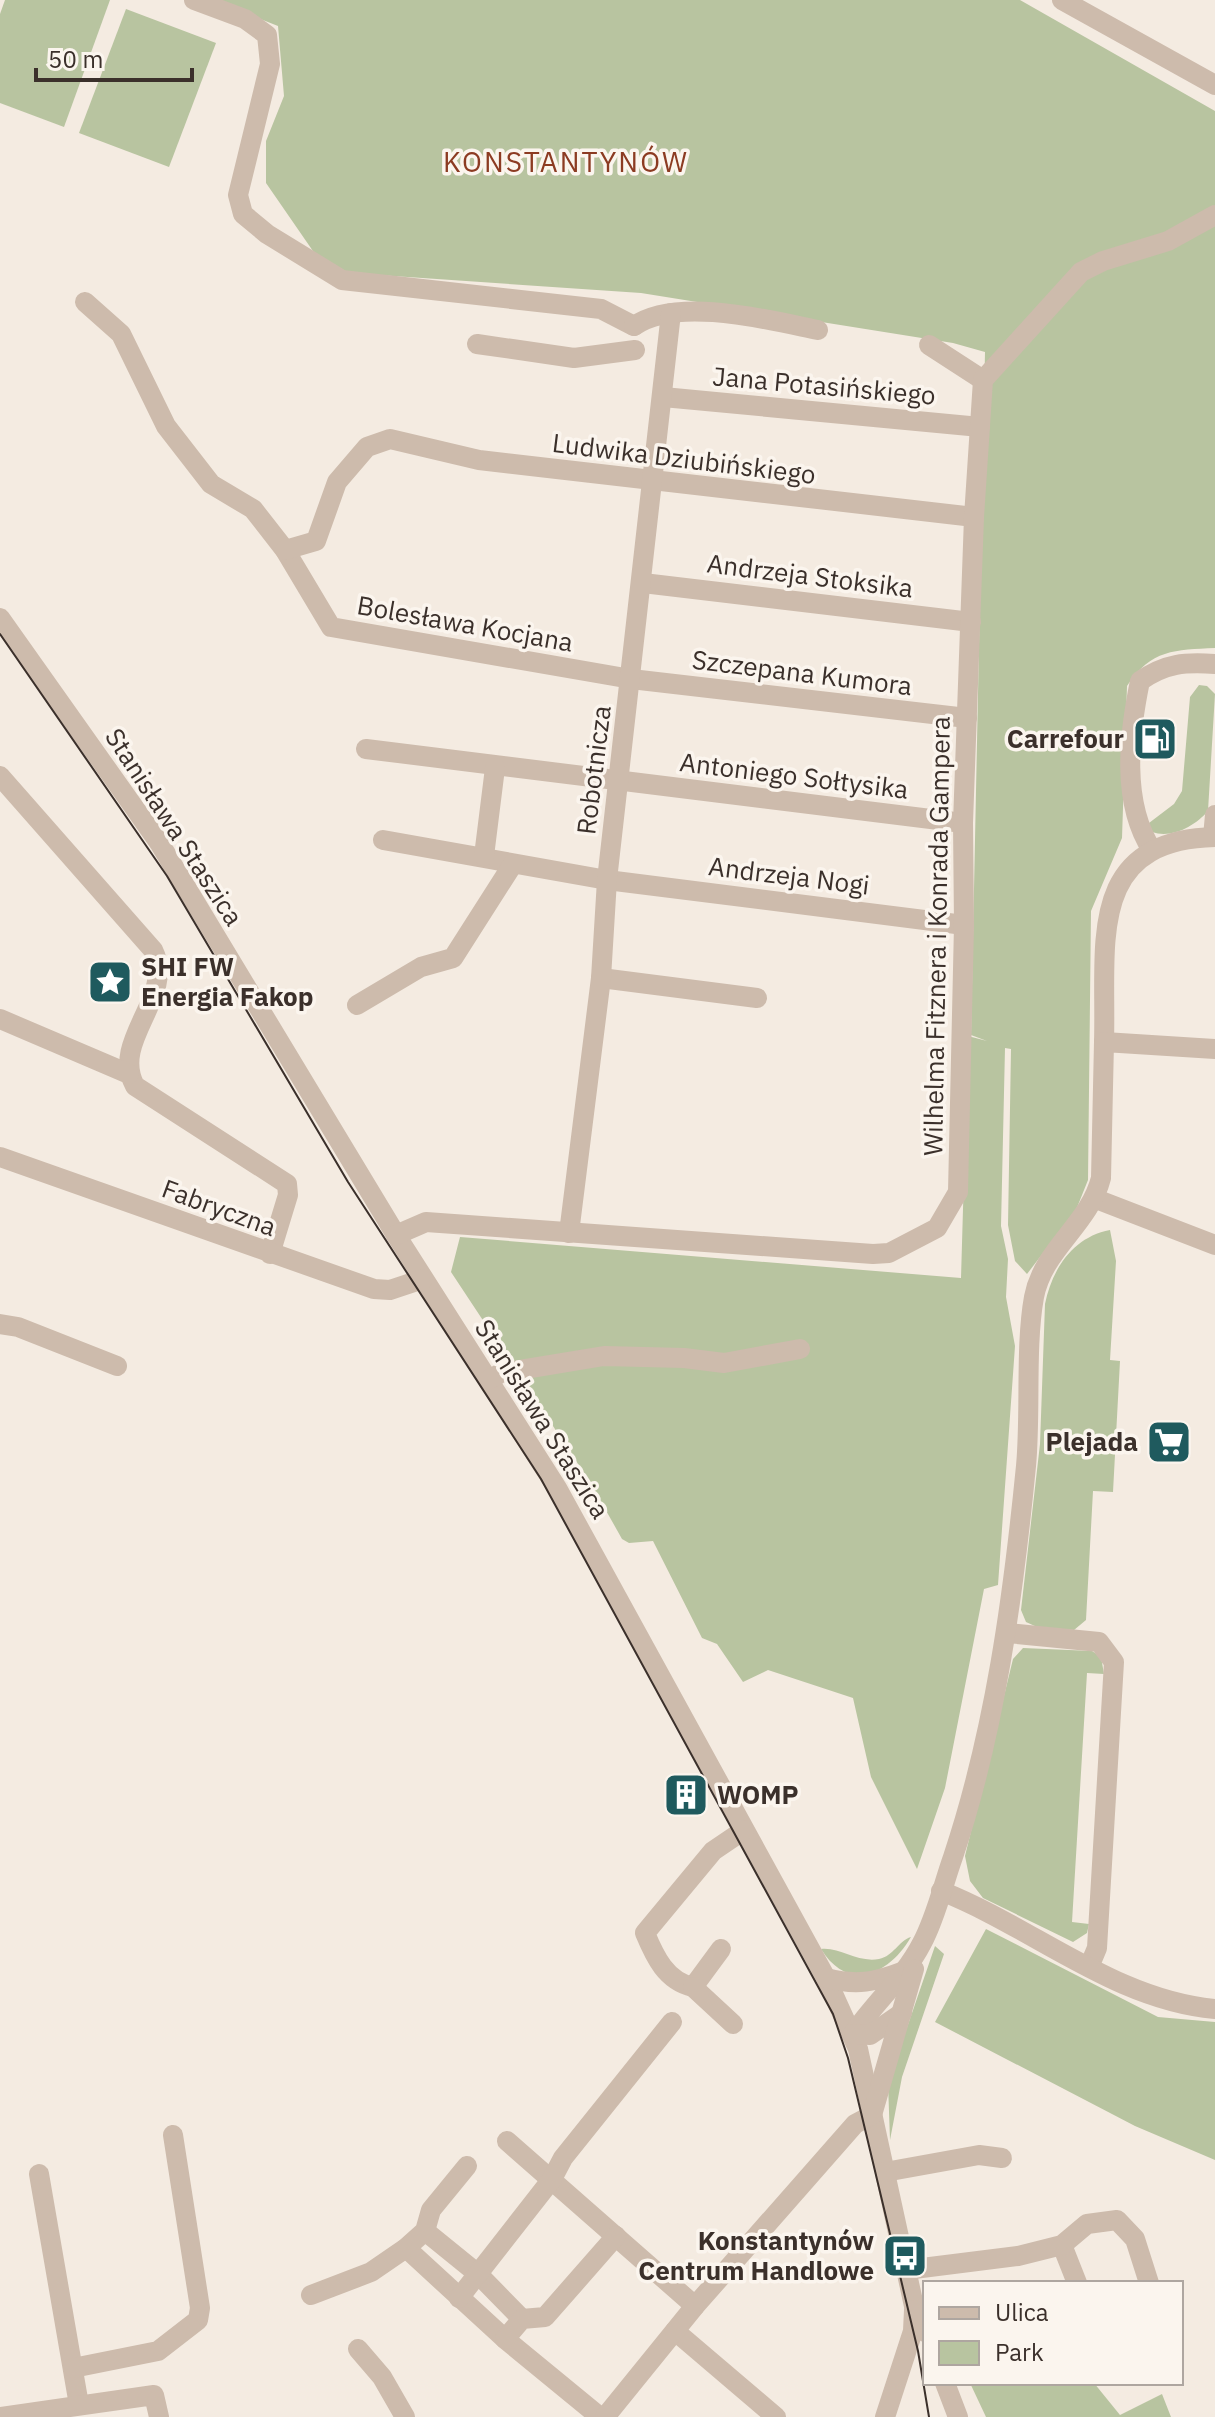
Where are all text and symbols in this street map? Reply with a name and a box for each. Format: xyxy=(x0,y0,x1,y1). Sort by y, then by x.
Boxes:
scale bar xyxy=(36,32,192,82)
text: 50 m xyxy=(48,43,103,75)
district label: KONSTANTYNÓW xyxy=(443,143,689,180)
street label: Jana Potasińskiego xyxy=(711,358,937,412)
street label: Ludwika Dziubińskiego xyxy=(550,425,818,491)
street label: Andrzeja Stoksika xyxy=(705,545,915,605)
street label: Bolesława Kocjana xyxy=(354,587,576,659)
street label: Szczepana Kumora xyxy=(690,642,914,702)
street label: Robotnicza xyxy=(568,703,618,836)
fuel station icon: Carrefour xyxy=(1131,715,1179,763)
street label: Wilhelma Fitznera i Konrada Gampera xyxy=(915,716,957,1156)
street label: Stanisława Staszica xyxy=(98,721,251,932)
place label: Carrefour xyxy=(1007,721,1124,755)
street label: Antoniego Sołtysika xyxy=(678,744,911,806)
street label: Andrzeja Nogi xyxy=(707,848,872,902)
place label: SHI FW Energia Fakop xyxy=(141,949,313,1013)
place icon: SHI FW Energia Fakop xyxy=(86,958,134,1006)
street label: Fabryczna xyxy=(158,1171,281,1243)
street label: Stanisława Staszica xyxy=(468,1312,618,1525)
supermarket icon: Plejada xyxy=(1145,1418,1193,1466)
place label: Plejada xyxy=(1046,1424,1138,1458)
building icon: WOMP xyxy=(662,1771,710,1819)
place label: WOMP xyxy=(717,1777,799,1811)
place label: Konstantynów Centrum Handlowe xyxy=(638,2223,874,2287)
bus stop icon: Konstantynów Centrum Handlowe xyxy=(881,2232,929,2280)
legend xyxy=(923,2281,1183,2385)
text: Ulica xyxy=(995,2296,1049,2328)
text: Park xyxy=(995,2336,1044,2368)

